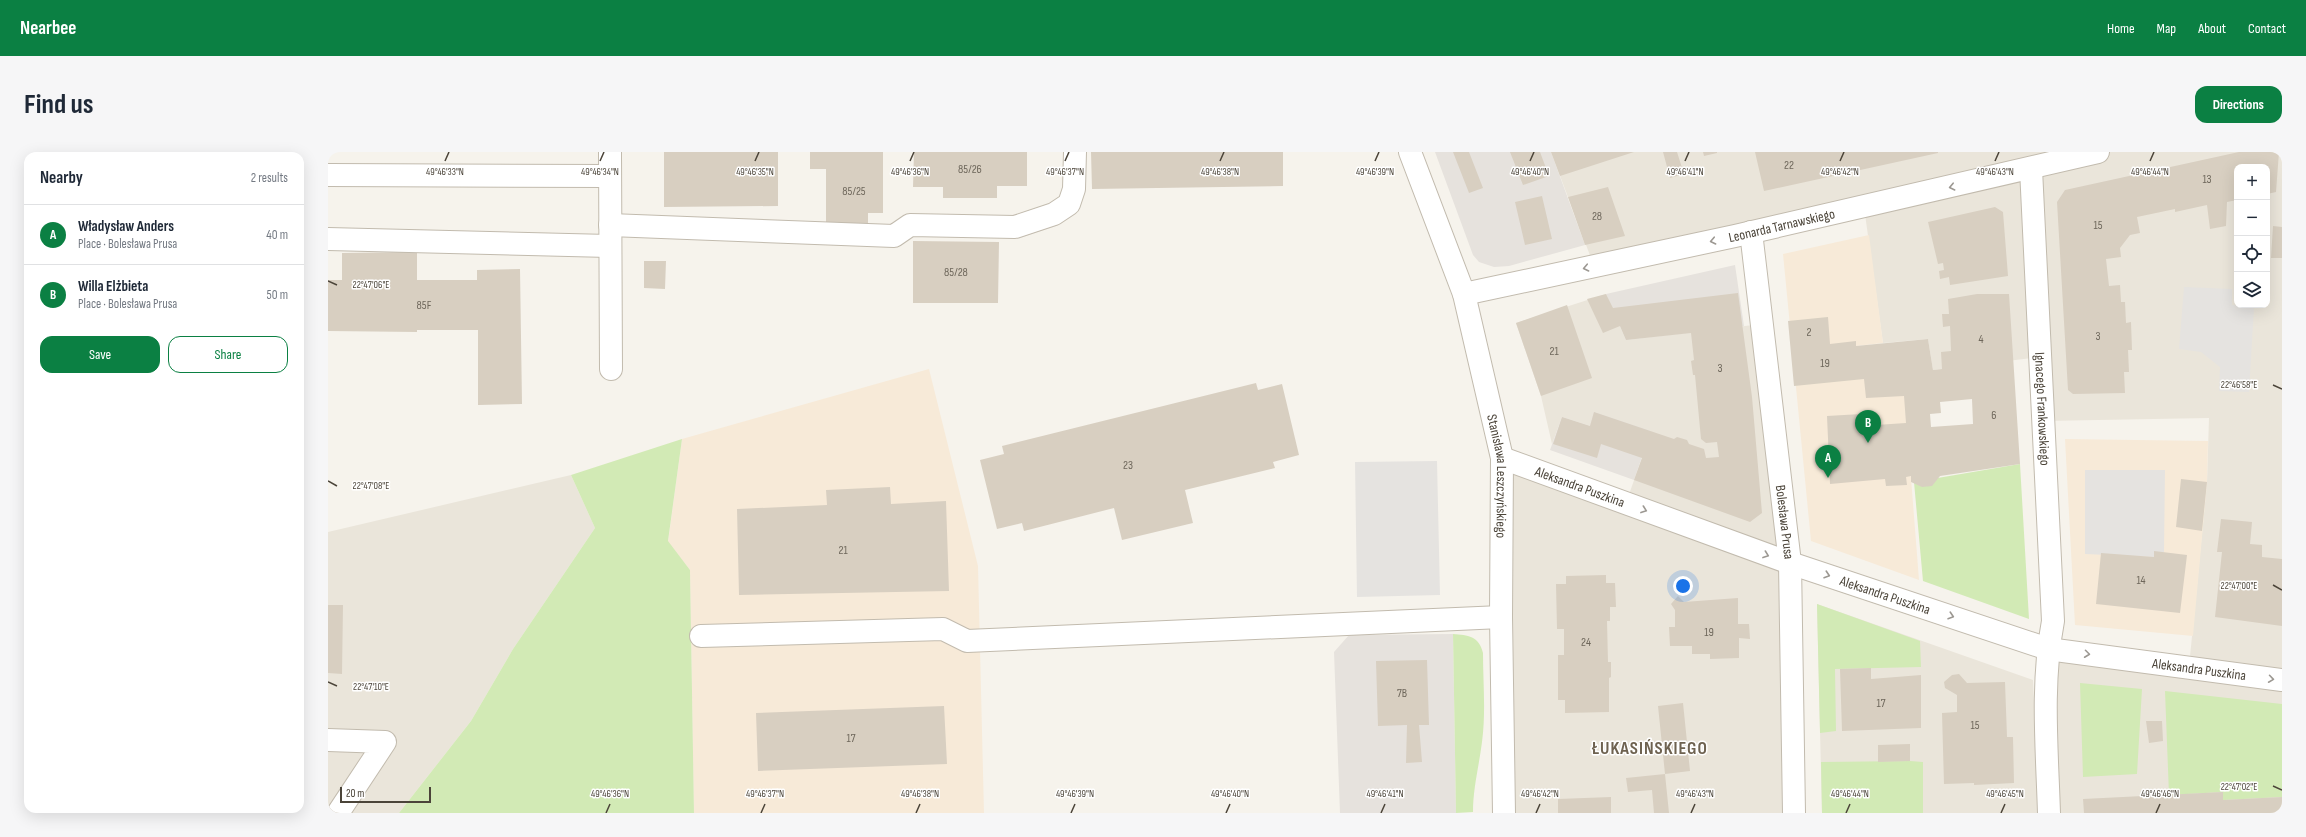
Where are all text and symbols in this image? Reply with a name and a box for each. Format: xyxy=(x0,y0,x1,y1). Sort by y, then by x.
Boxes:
text: Nearbee xyxy=(20,17,76,40)
text: Home xyxy=(2107,20,2135,37)
text: Map xyxy=(2157,20,2176,37)
text: About xyxy=(2198,20,2226,37)
text: Contact xyxy=(2248,20,2286,37)
button: Directions xyxy=(2195,86,2282,123)
text: Find us xyxy=(24,88,93,121)
house number: 22 xyxy=(1784,158,1794,173)
house number: 85/26 xyxy=(958,162,982,177)
map controls xyxy=(2234,164,2270,308)
button: + xyxy=(2234,164,2270,200)
text: 49°46'33"N xyxy=(426,166,464,178)
text: 49°46'34"N xyxy=(581,166,619,178)
text: 49°46'35"N xyxy=(736,166,774,178)
text: 49°46'36"N xyxy=(891,166,929,178)
text: 49°46'37"N xyxy=(1046,166,1084,178)
text: 49°46'38"N xyxy=(1201,166,1239,178)
text: 49°46'39"N xyxy=(1356,166,1394,178)
text: 49°46'40"N xyxy=(1511,166,1549,178)
text: 49°46'41"N xyxy=(1666,166,1704,178)
text: 49°46'42"N xyxy=(1821,166,1859,178)
text: 49°46'43"N xyxy=(1976,166,2014,178)
text: 49°46'44"N xyxy=(2131,166,2169,178)
text: Nearby xyxy=(40,168,83,188)
text: 2 results xyxy=(251,170,288,186)
house number: 13 xyxy=(2202,172,2212,187)
one-way arrow xyxy=(1948,182,1955,190)
house number: 85/25 xyxy=(842,184,866,199)
button: − xyxy=(2234,200,2270,236)
street label: Leonarda Tarnawskiego xyxy=(1727,205,1837,246)
house number: 28 xyxy=(1592,209,1602,224)
text: Władysław Anders xyxy=(78,217,174,236)
house number: 15 xyxy=(2093,218,2103,233)
text: A xyxy=(50,227,56,243)
text: 40 m xyxy=(266,227,288,243)
text: Place · Bolesława Prusa xyxy=(78,236,177,252)
one-way arrow xyxy=(1710,236,1716,244)
button: locate xyxy=(2234,236,2270,272)
one-way arrow xyxy=(1583,263,1589,272)
house number: 85/28 xyxy=(944,265,968,280)
button: layers xyxy=(2234,272,2270,308)
text: Willa Elżbieta xyxy=(78,277,148,296)
text: 22°47'06"E xyxy=(353,279,389,291)
text: B xyxy=(50,287,56,303)
text: 50 m xyxy=(267,287,288,303)
text: Place · Bolesława Prusa xyxy=(78,296,177,312)
house number: 85F xyxy=(417,298,432,313)
house number: 2 xyxy=(1807,325,1812,340)
house number: 3 xyxy=(2095,329,2101,344)
house number: 4 xyxy=(1978,332,1984,347)
button: Save xyxy=(40,336,160,373)
button: Share xyxy=(168,336,288,373)
house number: 21 xyxy=(1549,344,1559,359)
street label: Ignacego Frankowskiego xyxy=(2031,351,2054,466)
house number: 19 xyxy=(1820,356,1830,371)
house number: 3 xyxy=(1717,361,1723,376)
text: 22°46'58"E xyxy=(2221,379,2257,391)
house number: 6 xyxy=(1991,408,1997,423)
pin: B xyxy=(1855,410,1881,443)
street label: Stanisława Leszczyńskiego xyxy=(1484,413,1510,538)
pin: A xyxy=(1815,445,1841,478)
house number: 23 xyxy=(1123,458,1133,473)
street label: Aleksandra Puszkina xyxy=(1532,462,1627,511)
text: 22°47'08"E xyxy=(353,480,389,492)
street label: Bolesława Prusa xyxy=(1772,484,1798,560)
one-way arrow xyxy=(1640,505,1647,513)
house number: 21 xyxy=(838,543,848,558)
one-way arrow xyxy=(1763,550,1770,558)
one-way arrow xyxy=(1824,571,1831,579)
street label: Aleksandra Puszkina xyxy=(1837,571,1933,618)
house number: 14 xyxy=(2136,573,2146,588)
your location xyxy=(1673,576,1693,596)
text: 22°47'00"E xyxy=(2221,580,2257,592)
one-way arrow xyxy=(1947,612,1954,620)
house number: 19 xyxy=(1704,625,1714,640)
house number: 24 xyxy=(1581,635,1591,650)
one-way arrow xyxy=(2083,649,2090,658)
street label: Aleksandra Puszkina xyxy=(2150,654,2247,684)
one-way arrow xyxy=(2268,674,2274,683)
text: 22°47'10"E xyxy=(353,681,389,693)
house number: 7B xyxy=(1397,686,1407,701)
house number: 17 xyxy=(1877,696,1886,711)
house number: 15 xyxy=(1970,718,1980,733)
house number: 17 xyxy=(847,731,856,746)
district label: ŁUKASIŃSKIEGO xyxy=(1591,738,1708,759)
text: 22°47'02"E xyxy=(2221,781,2257,793)
scale bar xyxy=(340,785,431,804)
text: 20 m xyxy=(346,787,364,800)
text: 49°46'36"N xyxy=(591,788,629,800)
text: 49°46'37"N xyxy=(746,788,784,800)
text: 49°46'38"N xyxy=(901,788,939,800)
text: 49°46'39"N xyxy=(1056,788,1094,800)
text: 49°46'40"N xyxy=(1211,788,1249,800)
text: 49°46'41"N xyxy=(1366,788,1404,800)
text: 49°46'42"N xyxy=(1521,788,1559,800)
text: 49°46'43"N xyxy=(1676,788,1714,800)
text: 49°46'44"N xyxy=(1831,788,1869,800)
text: 49°46'45"N xyxy=(1986,788,2024,800)
text: 49°46'46"N xyxy=(2141,788,2179,800)

